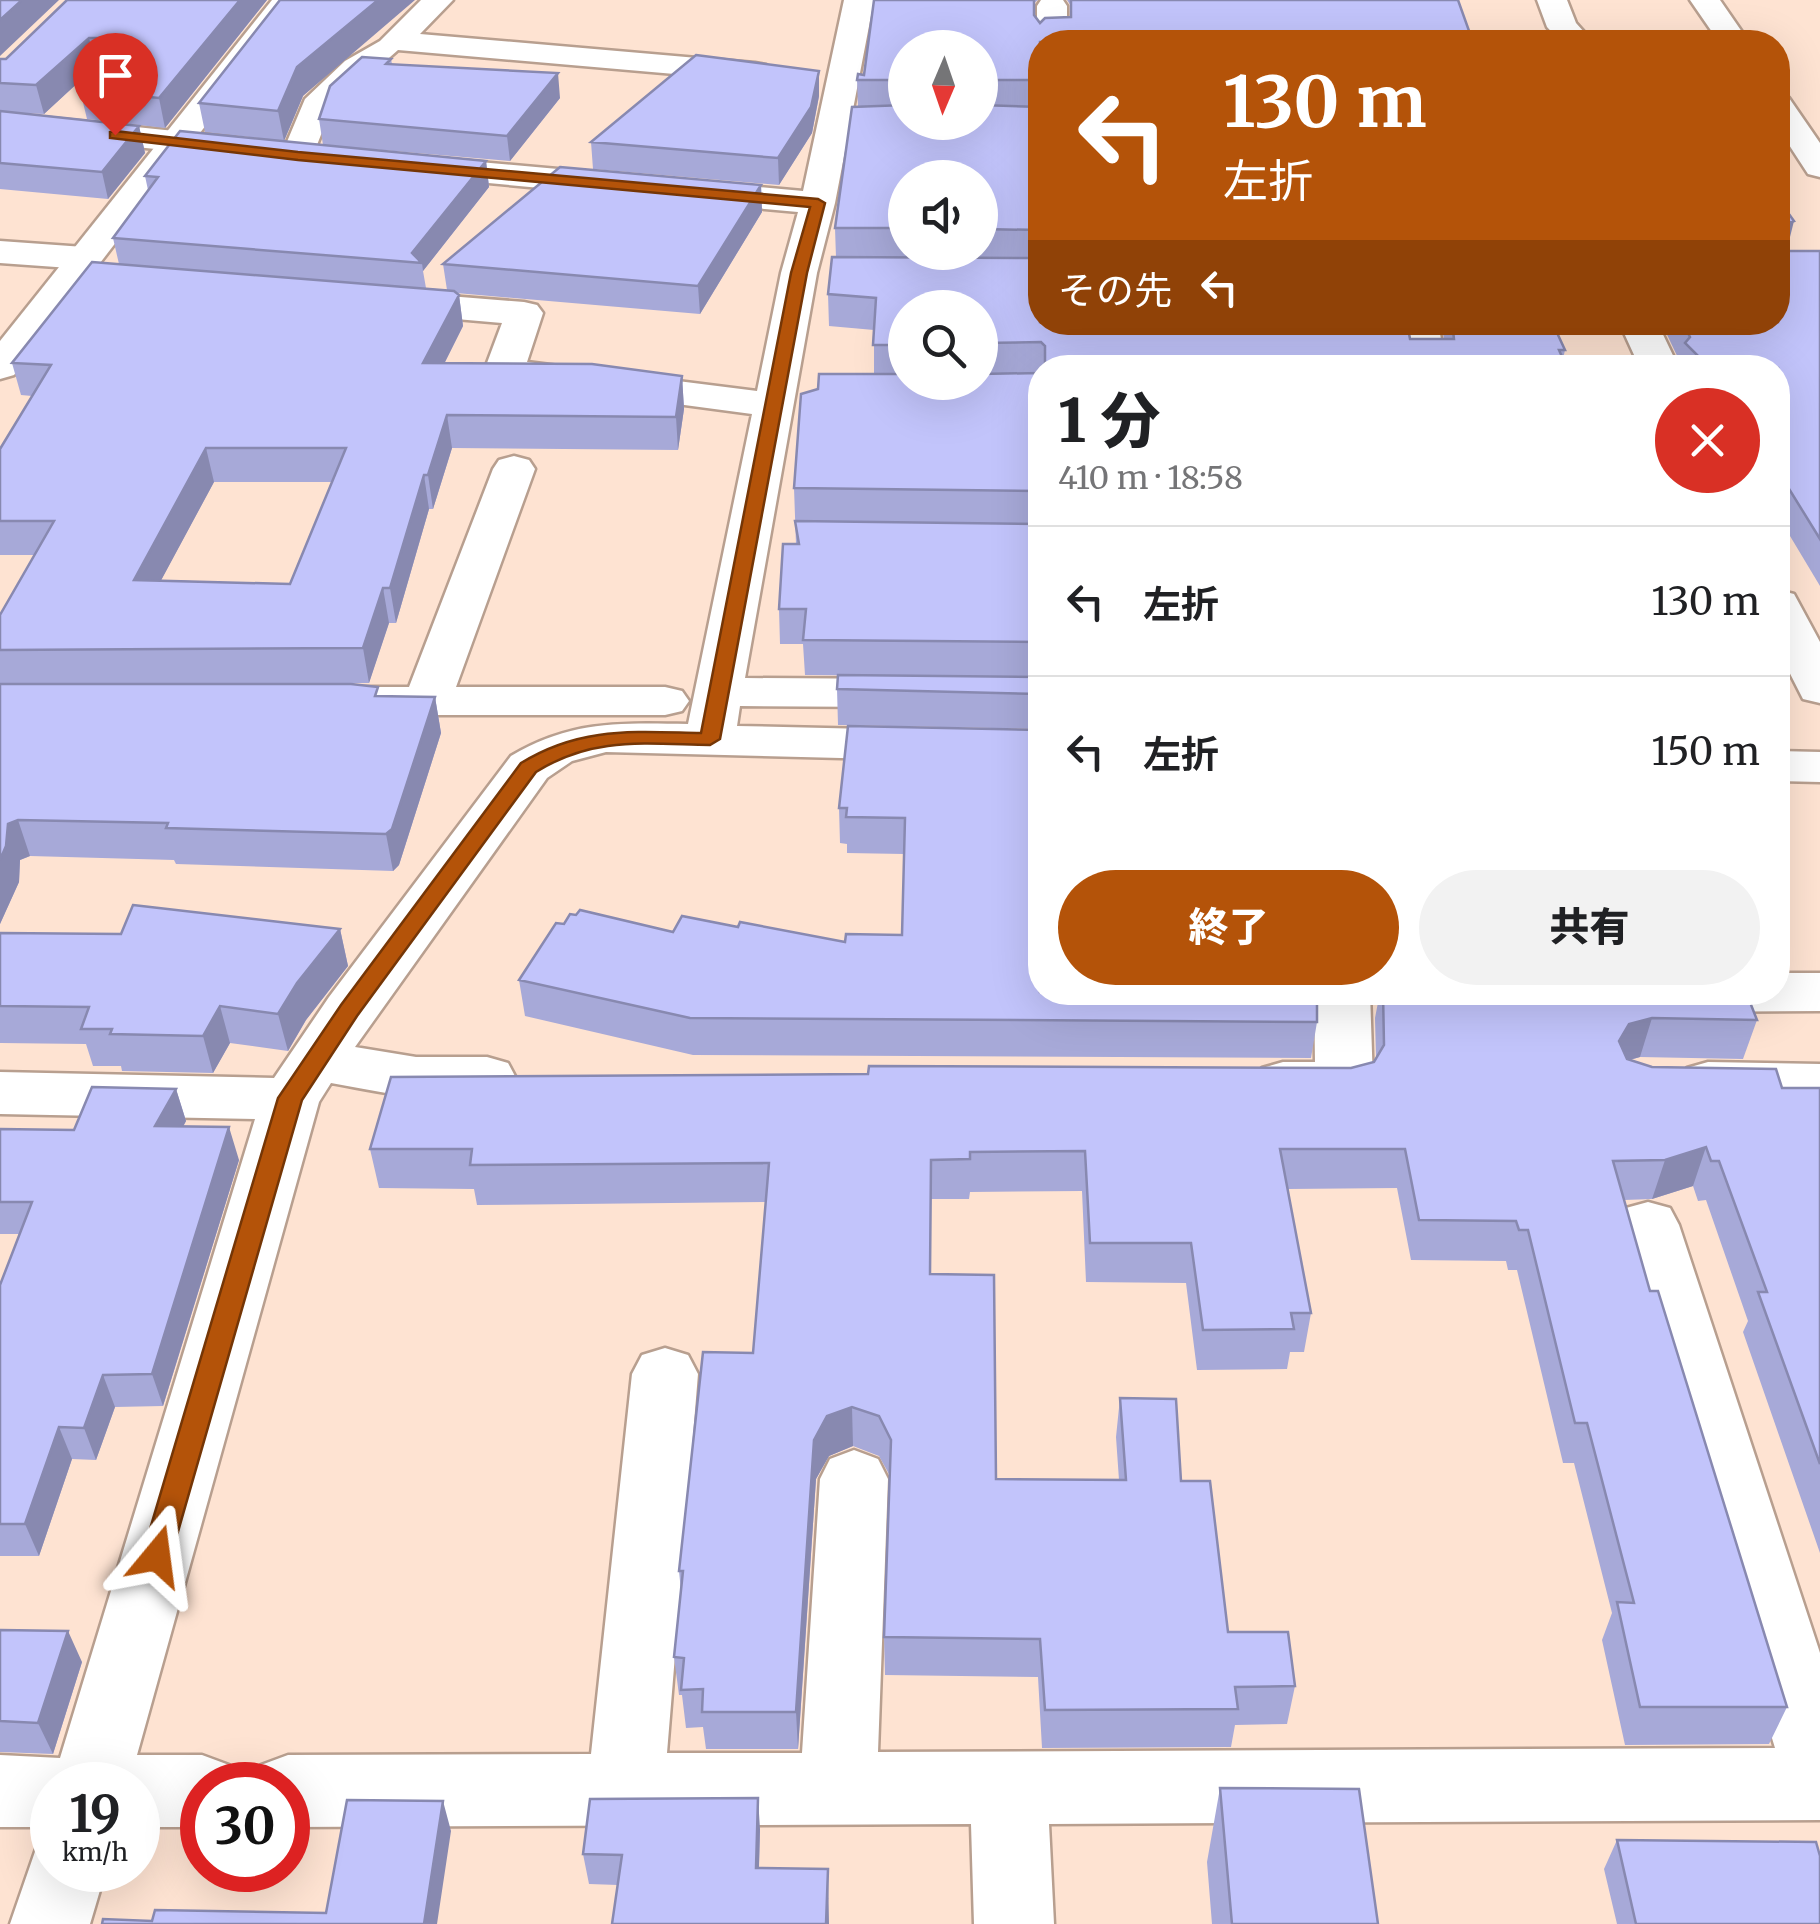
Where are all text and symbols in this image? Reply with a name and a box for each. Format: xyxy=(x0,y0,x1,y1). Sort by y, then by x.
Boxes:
north arrow xyxy=(888,30,998,140)
map controls xyxy=(888,30,998,400)
pin xyxy=(73,33,158,136)
icon: arrive xyxy=(88,48,143,103)
text: 130 m xyxy=(1223,58,1427,146)
icon: left xyxy=(1058,70,1188,200)
text: 左折 xyxy=(1223,153,1313,209)
button: sound xyxy=(888,160,998,270)
icon: left xyxy=(1192,260,1247,315)
text: その先 xyxy=(1058,267,1172,314)
button: search xyxy=(888,290,998,400)
text: 1 分 xyxy=(1058,383,1160,458)
button: close xyxy=(1655,388,1760,493)
text: 410 m · 18:58 xyxy=(1058,458,1243,498)
icon: left xyxy=(1058,574,1113,629)
text: 130 m xyxy=(1651,578,1760,625)
text: 左折 xyxy=(1143,581,1219,628)
icon: left xyxy=(1058,724,1113,779)
text: 150 m xyxy=(1651,728,1760,775)
text: 左折 xyxy=(1143,731,1219,778)
button: 終了 xyxy=(1058,870,1399,985)
button: 共有 xyxy=(1419,870,1760,985)
position arrow xyxy=(105,1504,209,1608)
speed limit sign: 30 xyxy=(180,1762,310,1892)
text: 19 xyxy=(69,1783,121,1846)
text: km/h xyxy=(62,1836,128,1868)

